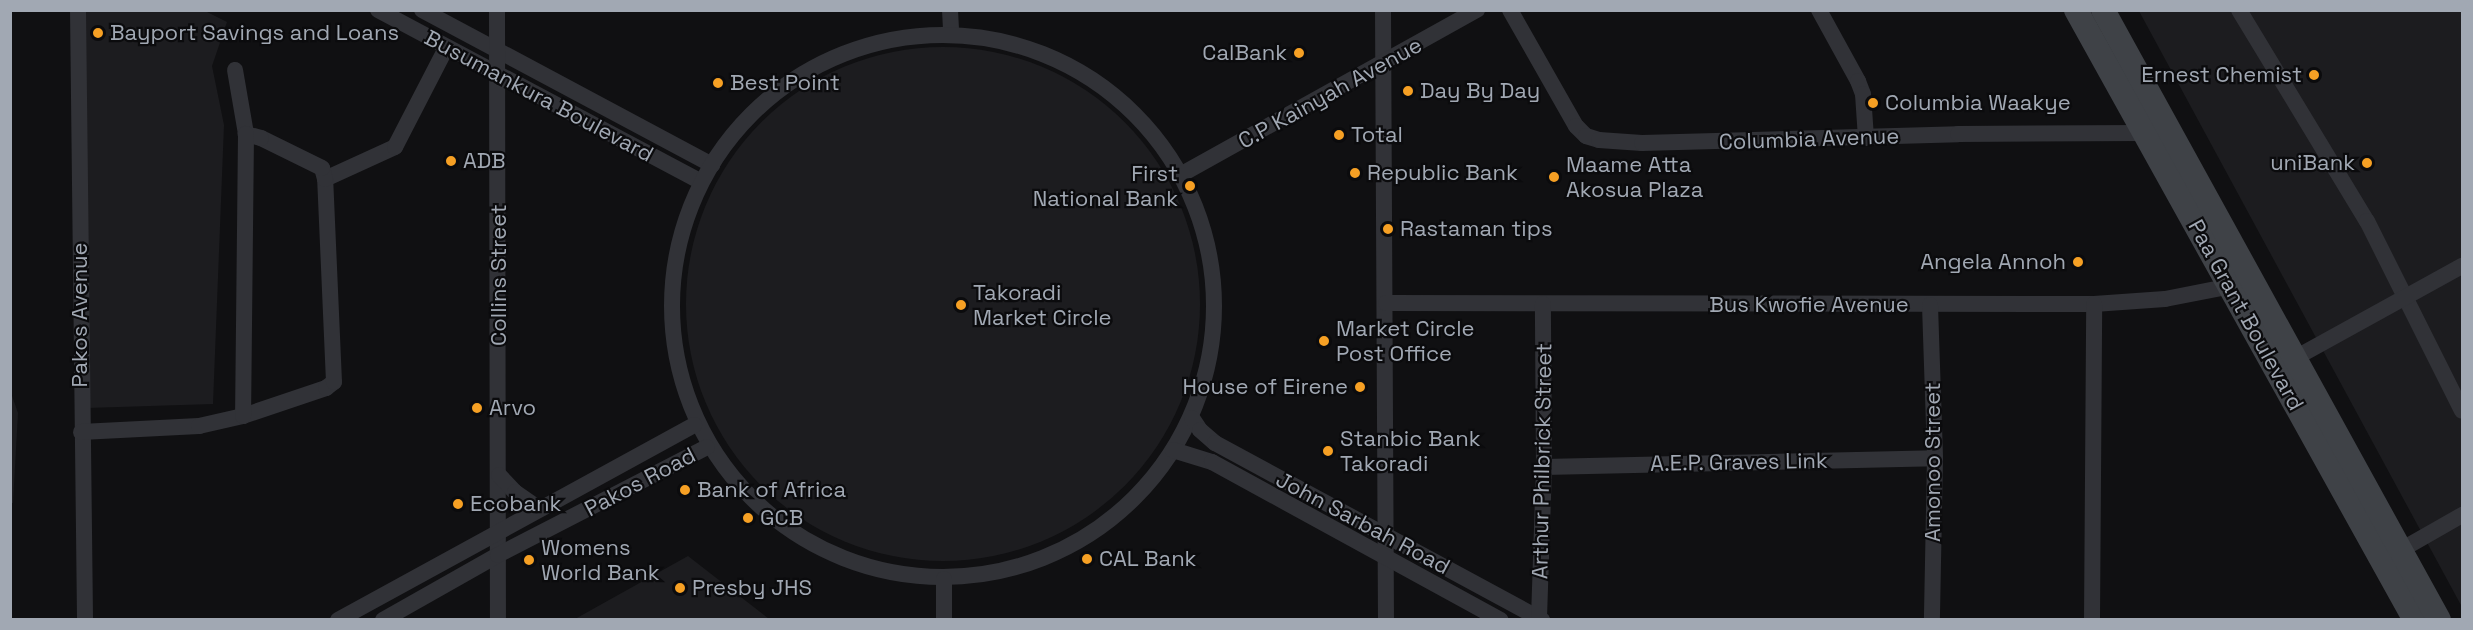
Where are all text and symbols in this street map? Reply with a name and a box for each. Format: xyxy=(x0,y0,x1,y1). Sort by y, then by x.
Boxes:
place label: Bayport Savings and Loans xyxy=(110,20,399,46)
street label: Busumankura Boulevard xyxy=(420,24,658,168)
marker: Bayport Savings and Loans xyxy=(91,26,105,40)
street label: C.P Kainyah Avenue xyxy=(1233,31,1427,155)
place label: CalBank xyxy=(1202,40,1287,66)
marker: CalBank xyxy=(1292,46,1306,60)
place label: Ernest Chemist xyxy=(2141,62,2302,88)
marker: Ernest Chemist xyxy=(2307,68,2321,82)
place label: Best Point xyxy=(730,70,840,96)
marker: Best Point xyxy=(711,76,725,90)
place label: Day By Day xyxy=(1420,78,1540,104)
marker: Day By Day xyxy=(1401,84,1415,98)
place label: Columbia Waakye xyxy=(1885,90,2071,116)
marker: Columbia Waakye xyxy=(1866,96,1880,110)
place label: Total xyxy=(1351,122,1403,148)
street label: Columbia Avenue xyxy=(1718,123,1900,155)
marker: Total xyxy=(1332,128,1346,142)
place label: ADB xyxy=(463,148,505,174)
place label: uniBank xyxy=(2270,150,2355,176)
place label: Maame Atta Akosua Plaza xyxy=(1566,151,1703,202)
marker: ADB xyxy=(444,154,458,168)
marker: uniBank xyxy=(2360,156,2374,170)
place label: First National Bank xyxy=(1033,160,1178,212)
place label: Republic Bank xyxy=(1367,160,1518,186)
marker: Republic Bank xyxy=(1348,166,1362,180)
marker: Maame Atta Akosua Plaza xyxy=(1547,170,1561,184)
marker: First National Bank xyxy=(1183,179,1197,193)
street label: Collins Street xyxy=(486,204,512,346)
street label: Paa Grant Boulevard xyxy=(2183,215,2309,415)
place label: Rastaman tips xyxy=(1400,216,1552,242)
marker: Rastaman tips xyxy=(1381,222,1395,236)
street label: Pakos Avenue xyxy=(67,242,93,388)
place label: Angela Annoh xyxy=(1920,249,2066,275)
marker: Angela Annoh xyxy=(2071,255,2085,269)
place label: Takoradi Market Circle xyxy=(973,279,1112,330)
street label: Bus Kwofie Avenue xyxy=(1709,292,1909,318)
marker: Takoradi Market Circle xyxy=(954,298,968,312)
place label: Market Circle Post Office xyxy=(1336,315,1475,366)
marker: Market Circle Post Office xyxy=(1317,334,1331,348)
street label: Arthur Philbrick Street xyxy=(1527,343,1557,579)
place label: House of Eirene xyxy=(1182,374,1348,400)
marker: House of Eirene xyxy=(1353,380,1367,394)
street label: Amonoo Street xyxy=(1920,382,1946,542)
place label: Arvo xyxy=(489,395,536,421)
marker: Arvo xyxy=(470,401,484,415)
place label: Stanbic Bank Takoradi xyxy=(1340,425,1481,476)
street label: Pakos Road xyxy=(580,442,700,522)
marker: Stanbic Bank Takoradi xyxy=(1321,444,1335,458)
street label: A.E.P. Graves Link xyxy=(1650,447,1828,477)
street label: John Sarbah Road xyxy=(1272,466,1454,580)
place label: Bank of Africa xyxy=(697,477,846,503)
marker: Bank of Africa xyxy=(678,483,692,497)
place label: Ecobank xyxy=(470,491,561,517)
marker: Ecobank xyxy=(451,497,465,511)
place label: GCB xyxy=(760,505,803,531)
marker: GCB xyxy=(741,511,755,525)
place label: Womens World Bank xyxy=(541,534,660,586)
place label: CAL Bank xyxy=(1099,546,1197,572)
marker: CAL Bank xyxy=(1080,552,1094,566)
marker: Womens World Bank xyxy=(522,553,536,567)
place label: Presby JHS xyxy=(692,575,812,601)
marker: Presby JHS xyxy=(673,581,687,595)

